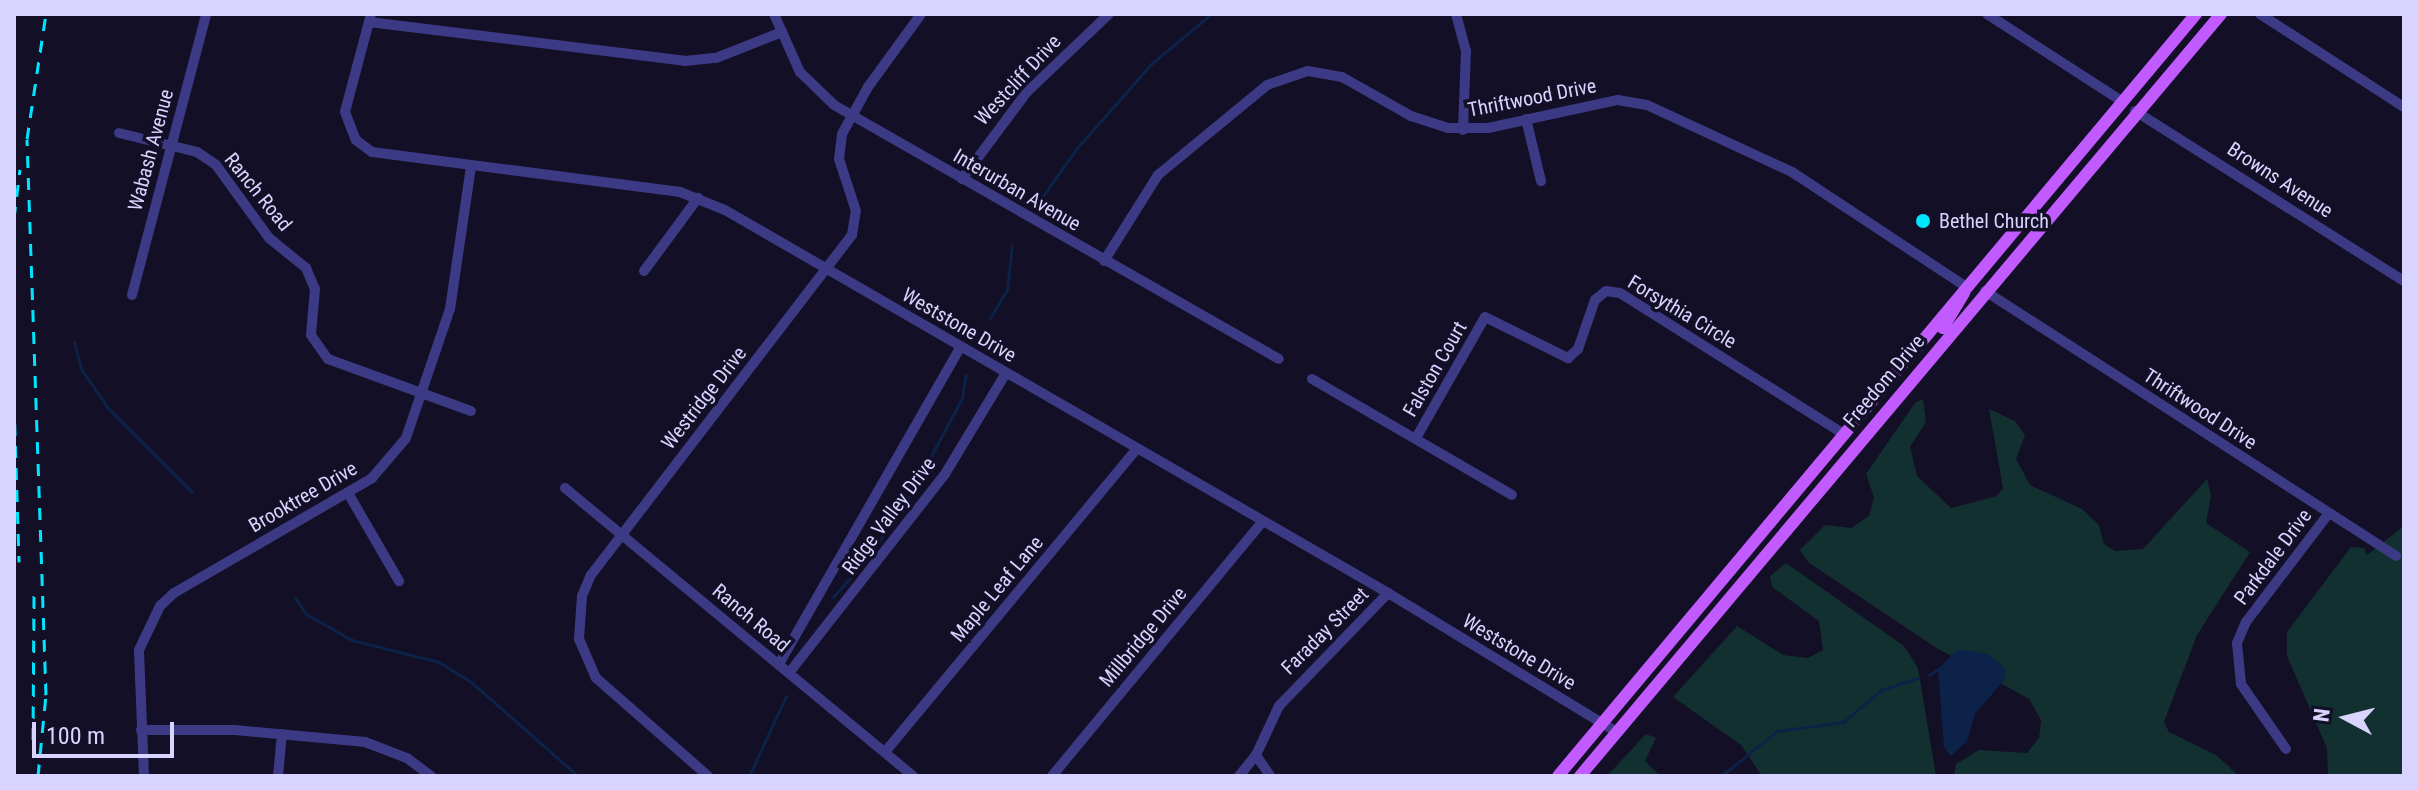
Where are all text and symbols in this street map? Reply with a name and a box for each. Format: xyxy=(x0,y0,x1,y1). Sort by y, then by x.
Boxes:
street label: Westcliff Drive xyxy=(970,30,1066,130)
street label: Thriftwood Drive xyxy=(1466,74,1598,122)
street label: Wabash Avenue xyxy=(123,87,179,213)
street label: Browns Avenue xyxy=(2223,137,2337,223)
street label: Interurban Avenue xyxy=(949,144,1085,236)
street label: Ranch Road xyxy=(219,148,297,236)
place label: Bethel Church xyxy=(1939,209,2049,233)
marker: Bethel Church xyxy=(1914,212,1932,230)
street label: Forsythia Circle xyxy=(1623,270,1741,354)
street label: Weststone Drive xyxy=(898,283,1020,367)
street label: Falston Court xyxy=(1398,317,1472,421)
street label: Freedom Drive xyxy=(1838,330,1930,432)
street label: Westridge Drive xyxy=(656,342,752,454)
street label: Thriftwood Drive xyxy=(2139,363,2261,455)
street label: Ridge Valley Drive xyxy=(837,453,941,579)
street label: Brooktree Drive xyxy=(245,456,361,538)
street label: Parkdale Drive xyxy=(2229,504,2317,610)
street label: Maple Leaf Lane xyxy=(946,531,1048,647)
street label: Ranch Road xyxy=(707,579,795,657)
street label: Millbridge Drive xyxy=(1094,582,1192,692)
street label: Faraday Street xyxy=(1276,582,1374,680)
street label: Weststone Drive xyxy=(1458,609,1580,695)
north arrow xyxy=(2306,678,2386,758)
scale bar xyxy=(36,706,178,756)
text: N xyxy=(2308,707,2335,723)
text: 100 m xyxy=(46,722,105,750)

